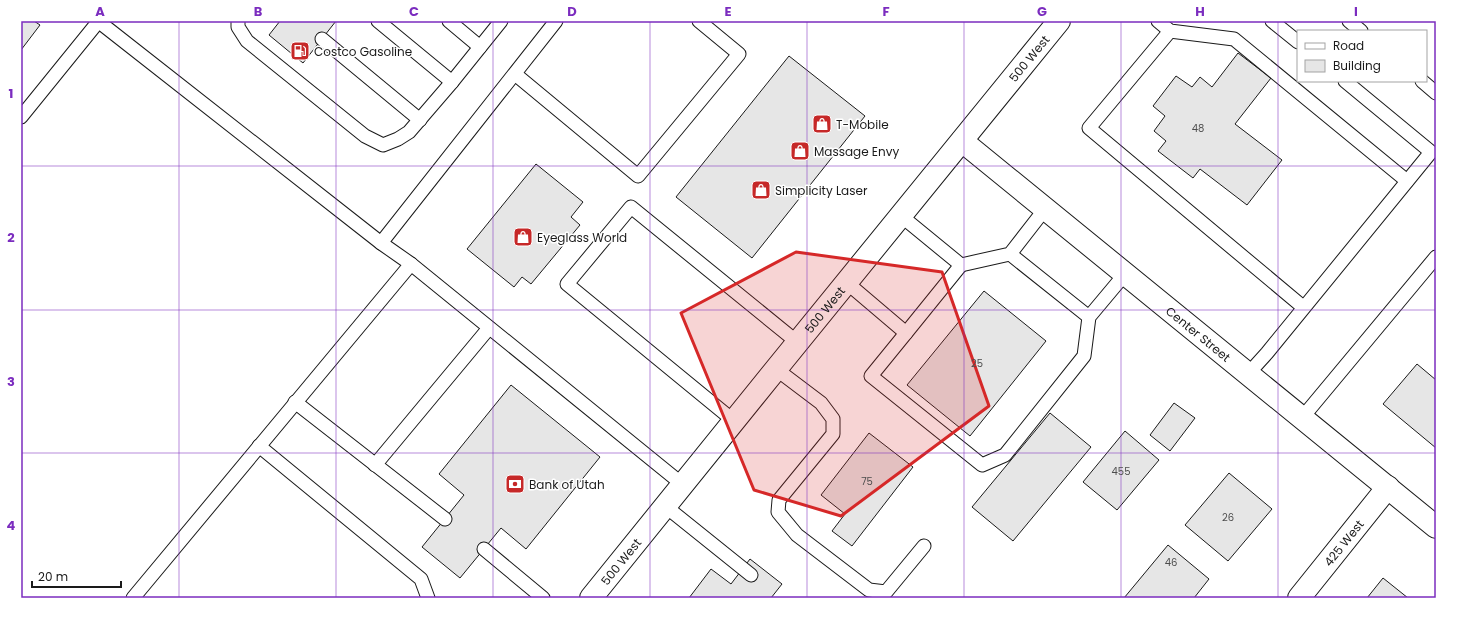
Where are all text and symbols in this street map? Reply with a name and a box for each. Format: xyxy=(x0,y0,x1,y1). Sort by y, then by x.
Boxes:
text: A xyxy=(95,2,105,21)
text: B xyxy=(254,2,263,21)
text: C xyxy=(409,2,419,21)
text: D xyxy=(567,2,577,21)
text: E xyxy=(724,2,732,21)
text: F xyxy=(882,2,890,21)
text: G xyxy=(1037,2,1047,21)
text: H xyxy=(1195,2,1205,21)
text: I xyxy=(1354,2,1358,21)
legend xyxy=(1297,30,1427,82)
street label: 500 West xyxy=(1005,31,1053,85)
text: Road xyxy=(1333,37,1364,54)
fuel station icon: Costco Gasoline xyxy=(289,40,311,62)
place label: Costco Gasoline xyxy=(314,43,412,60)
text: Building xyxy=(1333,57,1381,74)
text: 1 xyxy=(9,84,13,103)
shop icon: T-Mobile xyxy=(811,113,833,135)
place label: T-Mobile xyxy=(836,116,889,133)
house number: 48 xyxy=(1192,121,1204,136)
shop icon: Massage Envy xyxy=(789,140,811,162)
place label: Massage Envy xyxy=(814,143,899,160)
shop icon: Simplicity Laser xyxy=(750,179,772,201)
place label: Simplicity Laser xyxy=(775,182,868,199)
shop icon: Eyeglass World xyxy=(512,226,534,248)
text: 2 xyxy=(7,228,15,247)
place label: Eyeglass World xyxy=(537,229,627,246)
street label: 500 West xyxy=(800,283,848,337)
street label: Center Street xyxy=(1162,302,1235,365)
house number: 25 xyxy=(971,356,983,371)
text: 3 xyxy=(7,372,15,391)
house number: 455 xyxy=(1112,464,1130,479)
bank icon: Bank of Utah xyxy=(504,473,526,495)
house number: 75 xyxy=(861,474,873,489)
place label: Bank of Utah xyxy=(529,476,605,493)
house number: 26 xyxy=(1222,510,1234,525)
text: 4 xyxy=(7,516,16,535)
street label: 425 West xyxy=(1320,516,1367,569)
street label: 500 West xyxy=(596,534,645,588)
house number: 46 xyxy=(1165,555,1177,570)
scale bar xyxy=(32,563,121,589)
text: 20 m xyxy=(38,568,68,585)

